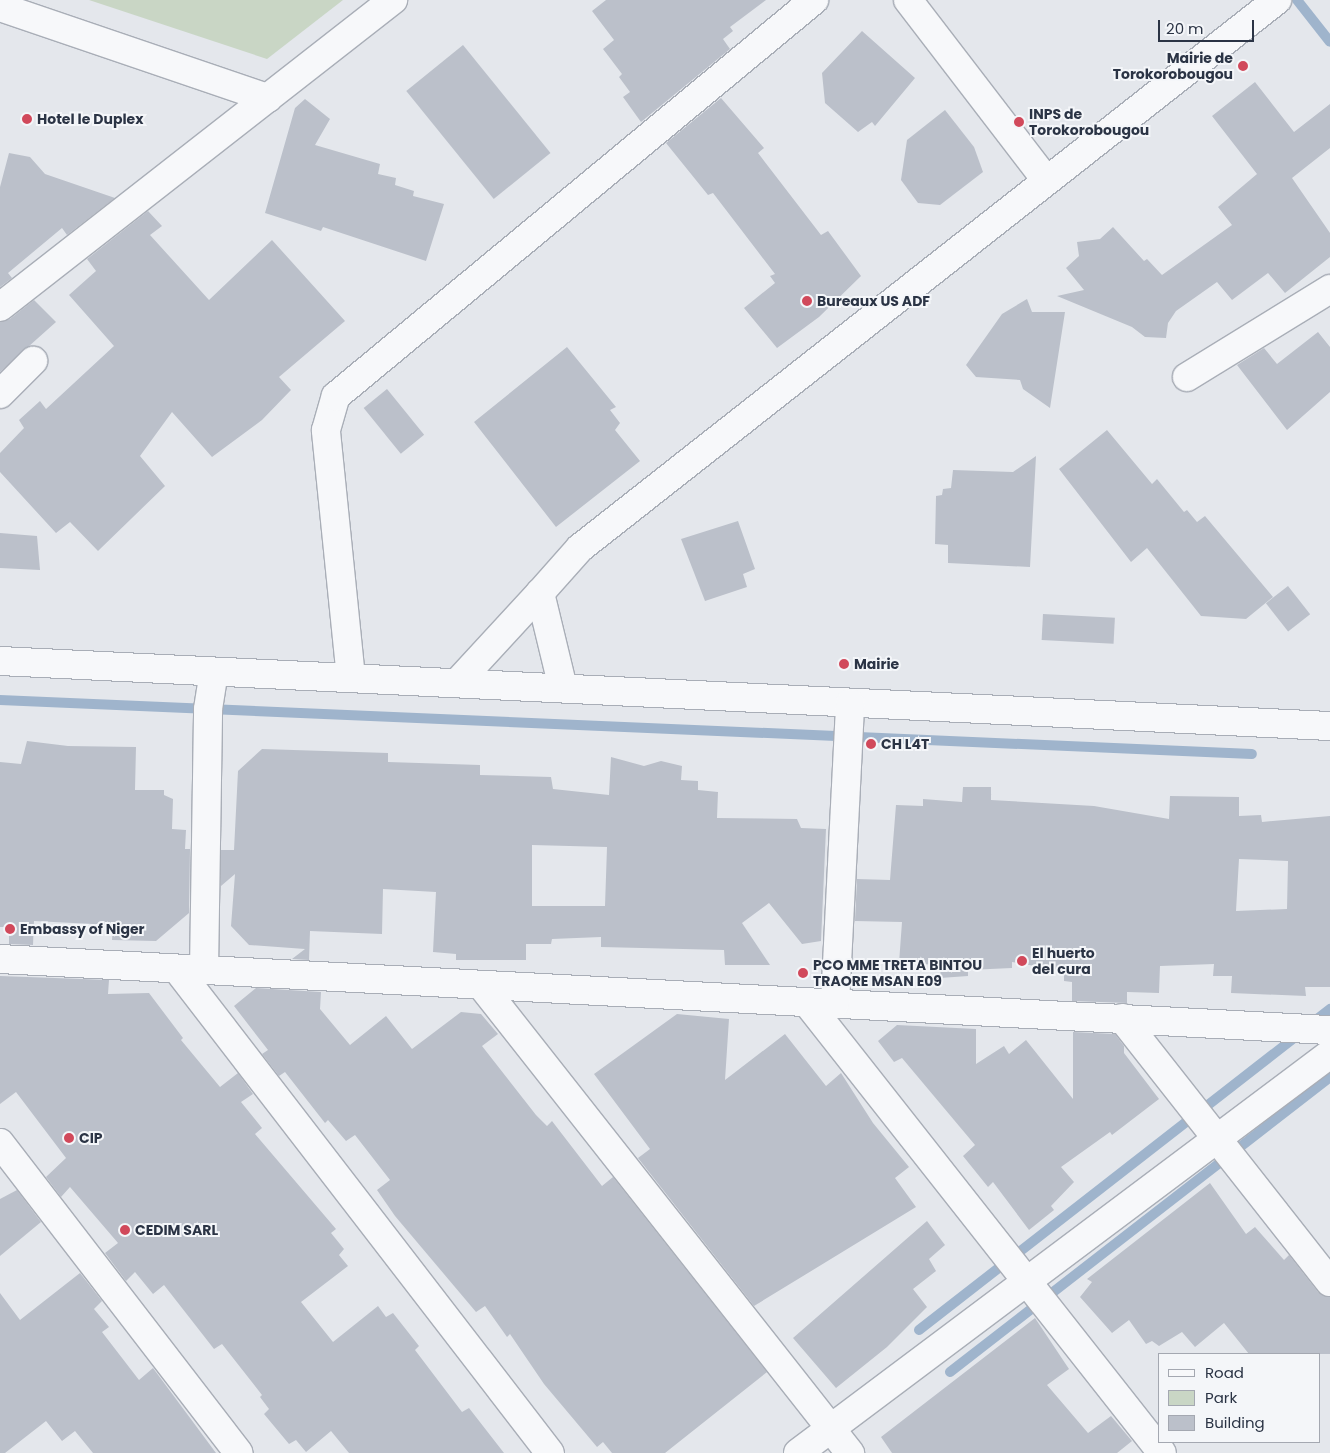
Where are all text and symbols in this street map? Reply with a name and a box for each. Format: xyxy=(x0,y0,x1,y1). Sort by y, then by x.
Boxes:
scale bar xyxy=(1160,10,1256,42)
text: 20 m xyxy=(1166,18,1204,39)
place label: Mairie de Torokorobougou xyxy=(1113,50,1233,82)
marker: Mairie de Torokorobougou xyxy=(1237,60,1249,72)
place label: INPS de Torokorobougou xyxy=(1029,106,1149,138)
place label: Hotel le Duplex xyxy=(37,111,143,127)
marker: Hotel le Duplex xyxy=(21,113,33,125)
marker: INPS de Torokorobougou xyxy=(1013,116,1025,128)
place label: Bureaux US ADF xyxy=(817,293,930,309)
marker: Bureaux US ADF xyxy=(801,295,813,307)
place label: Mairie xyxy=(854,656,899,672)
marker: Mairie xyxy=(838,658,850,670)
place label: CH L4T xyxy=(881,736,929,752)
marker: CH L4T xyxy=(865,738,877,750)
place label: Embassy of Niger xyxy=(20,921,145,937)
marker: Embassy of Niger xyxy=(4,923,16,935)
place label: El huerto del cura xyxy=(1032,945,1095,978)
marker: El huerto del cura xyxy=(1016,955,1028,967)
place label: PCO MME TRETA BINTOU TRAORE MSAN E09 xyxy=(813,957,982,990)
marker: PCO MME TRETA BINTOU TRAORE MSAN E09 xyxy=(797,967,809,979)
place label: CIP xyxy=(79,1130,103,1146)
marker: CIP xyxy=(63,1132,75,1144)
place label: CEDIM SARL xyxy=(135,1222,218,1238)
marker: CEDIM SARL xyxy=(119,1224,131,1236)
legend xyxy=(1158,1353,1320,1443)
text: Road xyxy=(1205,1362,1244,1383)
text: Park xyxy=(1205,1387,1237,1408)
text: Building xyxy=(1205,1412,1265,1433)

